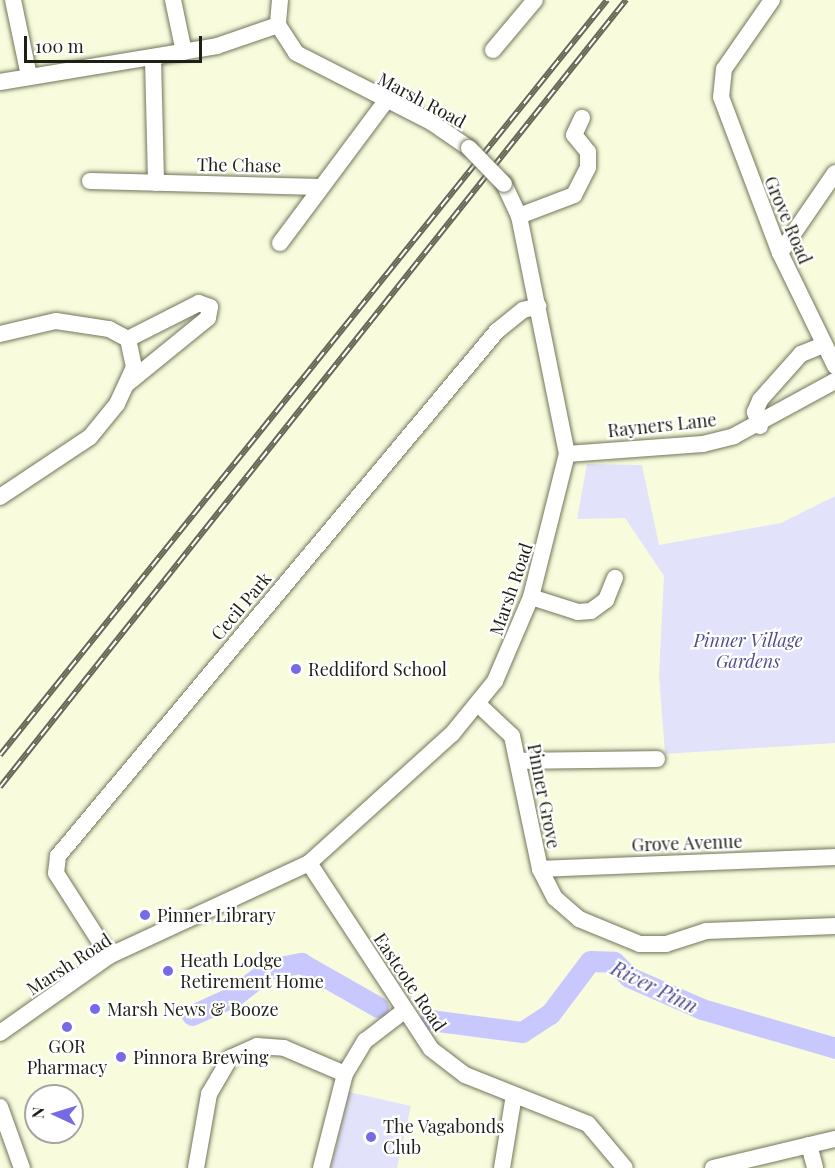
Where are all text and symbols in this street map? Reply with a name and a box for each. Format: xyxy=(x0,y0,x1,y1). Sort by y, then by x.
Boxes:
scale bar xyxy=(27,24,206,62)
text: 100 m xyxy=(35,34,84,58)
street label: Marsh Road xyxy=(374,68,470,132)
street label: The Chase xyxy=(197,153,281,177)
street label: Grove Road xyxy=(760,173,816,267)
street label: Rayners Lane xyxy=(606,409,718,441)
street label: Marsh Road xyxy=(485,540,537,638)
street label: Cecil Park xyxy=(206,568,276,644)
park label: Pinner Village Gardens xyxy=(693,630,803,672)
place label: Reddiford School xyxy=(308,658,447,680)
marker: Reddiford School xyxy=(289,662,303,676)
street label: Pinner Grove xyxy=(523,742,565,850)
street label: Grove Avenue xyxy=(631,830,743,856)
place label: Pinner Library xyxy=(157,904,276,926)
marker: Pinner Library xyxy=(138,908,152,922)
street label: Marsh Road xyxy=(23,929,115,999)
street label: Eastcote Road xyxy=(369,929,451,1035)
place label: Heath Lodge Retirement Home xyxy=(180,950,324,992)
water label: River Pinn xyxy=(608,955,702,1017)
marker: Heath Lodge Retirement Home xyxy=(161,964,175,978)
place label: Marsh News & Booze xyxy=(107,998,279,1020)
marker: Marsh News & Booze xyxy=(88,1002,102,1016)
marker: GOR Pharmacy xyxy=(60,1020,74,1034)
place label: GOR Pharmacy xyxy=(27,1036,107,1078)
place label: Pinnora Brewing xyxy=(133,1046,269,1068)
marker: Pinnora Brewing xyxy=(114,1050,128,1064)
north arrow xyxy=(24,1084,84,1144)
text: N xyxy=(27,1106,48,1119)
place label: The Vagabonds Club xyxy=(383,1116,505,1158)
marker: The Vagabonds Club xyxy=(364,1130,378,1144)

